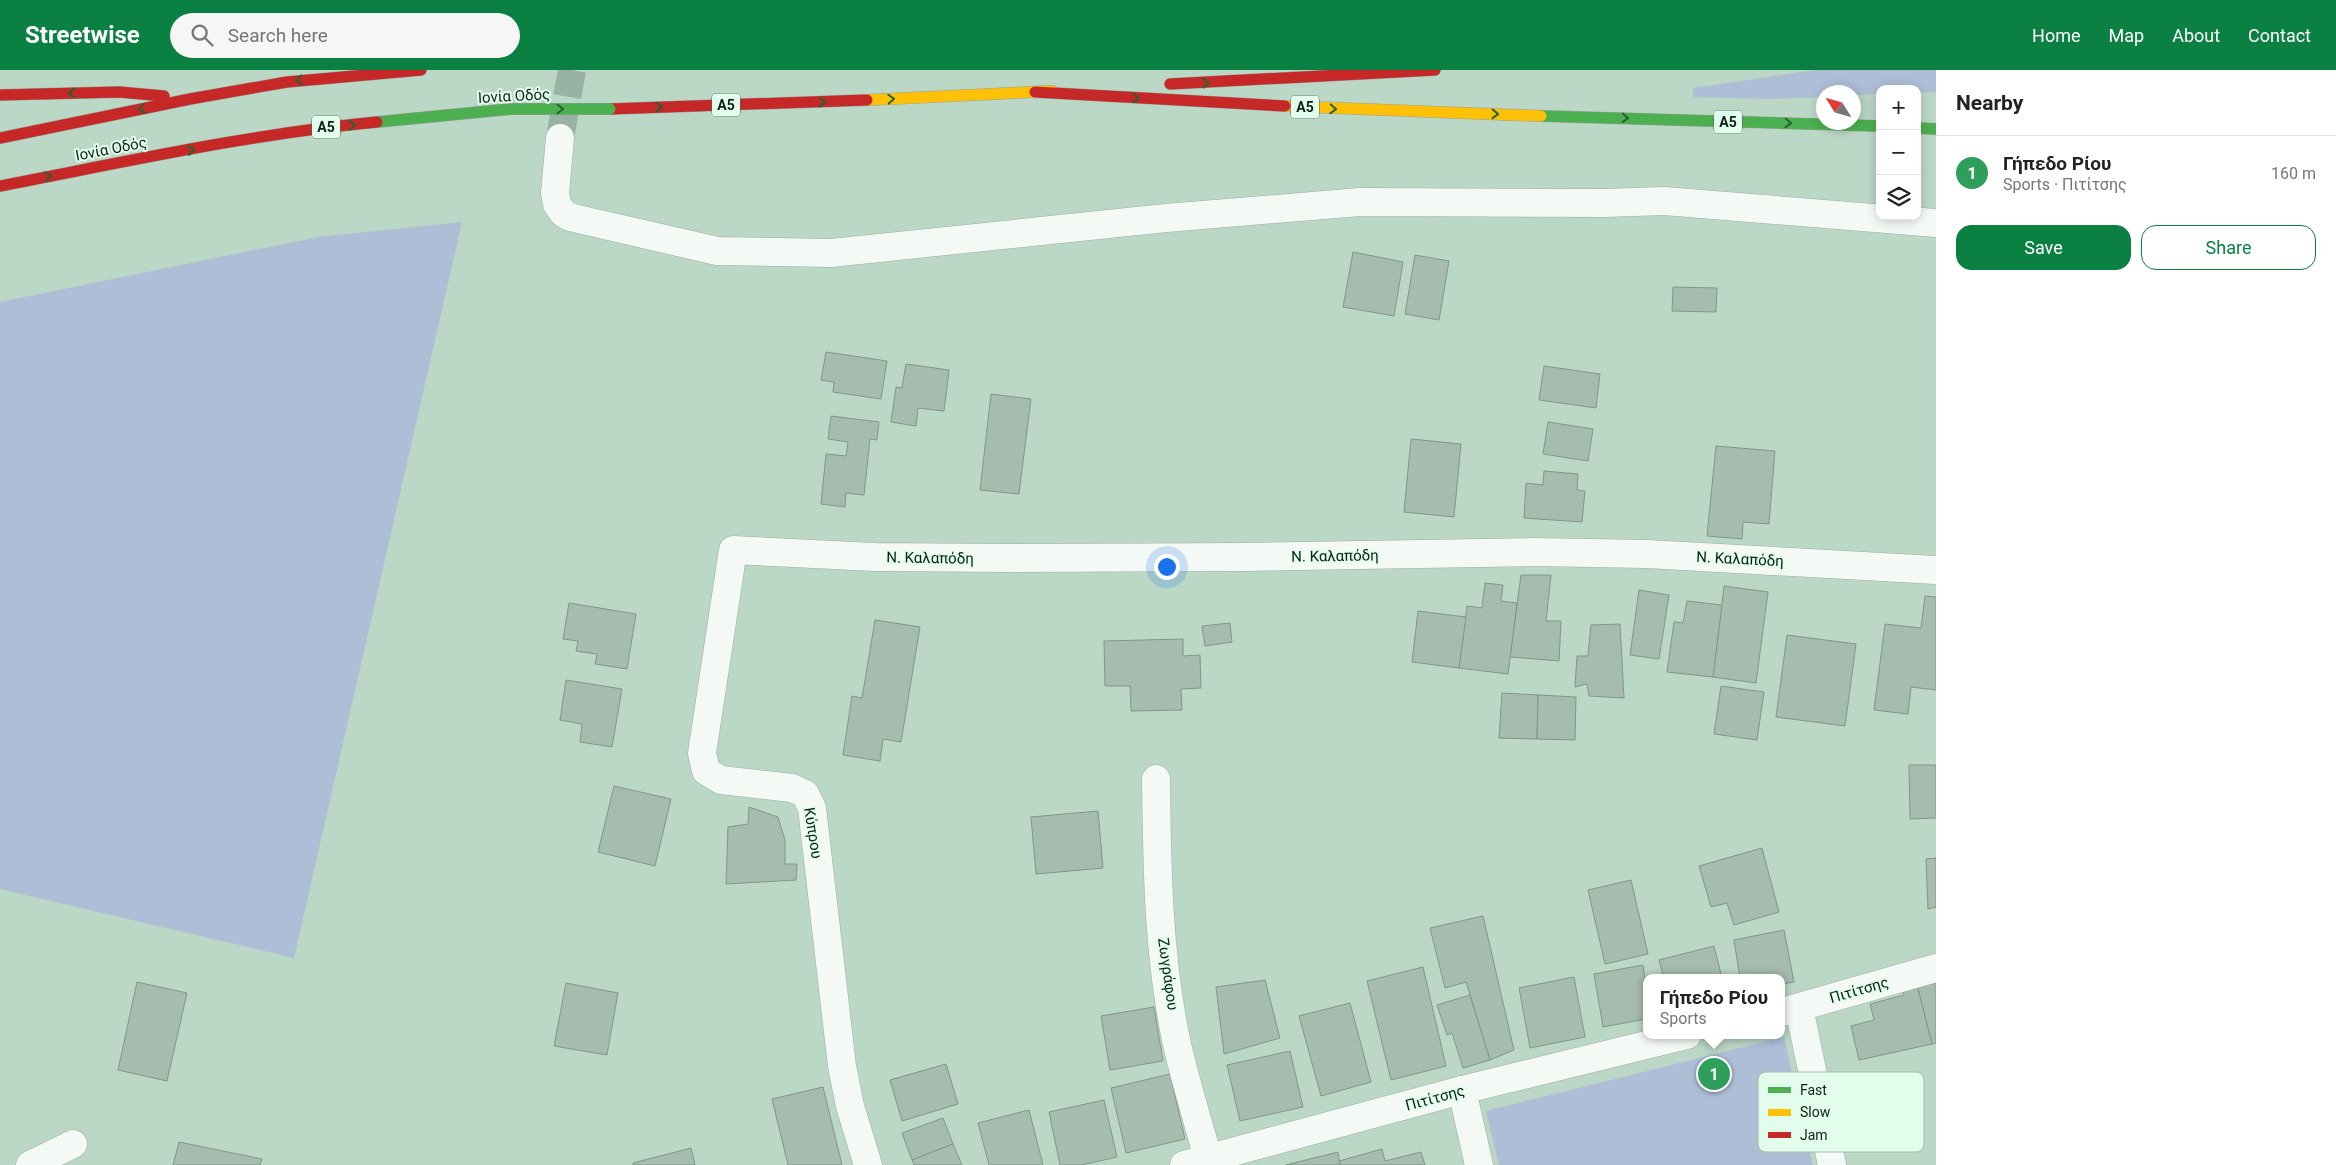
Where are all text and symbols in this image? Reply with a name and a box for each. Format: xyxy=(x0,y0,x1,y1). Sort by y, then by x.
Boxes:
search box xyxy=(170,13,520,58)
text: Streetwise xyxy=(25,21,140,49)
icon: search xyxy=(188,21,216,49)
text: Search here xyxy=(228,24,328,47)
text: Home xyxy=(2032,25,2081,46)
text: Map xyxy=(2109,25,2144,46)
text: About xyxy=(2172,25,2220,46)
text: Contact xyxy=(2248,25,2311,46)
one-way arrow xyxy=(295,75,303,86)
one-way arrow xyxy=(1202,77,1210,88)
street label: Ιονία Οδός xyxy=(477,85,551,107)
north arrow xyxy=(1816,85,1861,130)
map controls xyxy=(1876,85,1921,220)
button: + xyxy=(1876,85,1921,130)
one-way arrow xyxy=(68,88,76,98)
text: Nearby xyxy=(1956,91,2023,115)
one-way arrow xyxy=(1132,92,1140,103)
road number: Α5 xyxy=(712,94,740,116)
one-way arrow xyxy=(887,94,895,104)
road number: Α5 xyxy=(1291,96,1319,118)
one-way arrow xyxy=(818,97,826,107)
one-way arrow xyxy=(655,102,663,113)
one-way arrow xyxy=(138,103,147,113)
one-way arrow xyxy=(556,104,564,114)
one-way arrow xyxy=(1329,104,1337,115)
one-way arrow xyxy=(1492,109,1500,120)
road number: Α5 xyxy=(1714,111,1742,134)
one-way arrow xyxy=(1622,113,1630,124)
road number: Α5 xyxy=(312,116,340,138)
one-way arrow xyxy=(1784,118,1792,129)
one-way arrow xyxy=(348,120,356,131)
button: − xyxy=(1876,130,1921,175)
street label: Ιονία Οδός xyxy=(74,133,148,165)
one-way arrow xyxy=(187,145,196,155)
text: Γήπεδο Ρίου xyxy=(2003,152,2111,175)
text: 1 xyxy=(1967,164,1977,183)
text: 160 m xyxy=(2271,164,2316,183)
one-way arrow xyxy=(43,172,52,182)
button: layers xyxy=(1876,175,1921,220)
text: Sports · Πιτίτσης xyxy=(2003,175,2127,194)
button: Save xyxy=(1956,225,2131,270)
button: Share xyxy=(2141,225,2316,270)
street label: Ν. Καλαπόδη xyxy=(1291,546,1379,566)
street label: Ν. Καλαπόδη xyxy=(886,548,974,568)
street label: Ν. Καλαπόδη xyxy=(1696,548,1784,570)
your location xyxy=(1154,554,1180,580)
street label: Κύπρου xyxy=(800,806,826,860)
street label: Ζωγράφου xyxy=(1154,937,1182,1011)
street label: Πιτίτσης xyxy=(1827,973,1891,1007)
popup xyxy=(1643,974,1785,1039)
text: Γήπεδο Ρίου xyxy=(1660,986,1768,1009)
text: Sports xyxy=(1660,1009,1707,1028)
pin: 1 xyxy=(1698,1055,1730,1093)
legend xyxy=(1758,1072,1924,1152)
street label: Πιτίτσης xyxy=(1403,1081,1467,1115)
text: Fast xyxy=(1800,1082,1827,1098)
text: Slow xyxy=(1800,1104,1831,1120)
text: Jam xyxy=(1800,1127,1828,1143)

